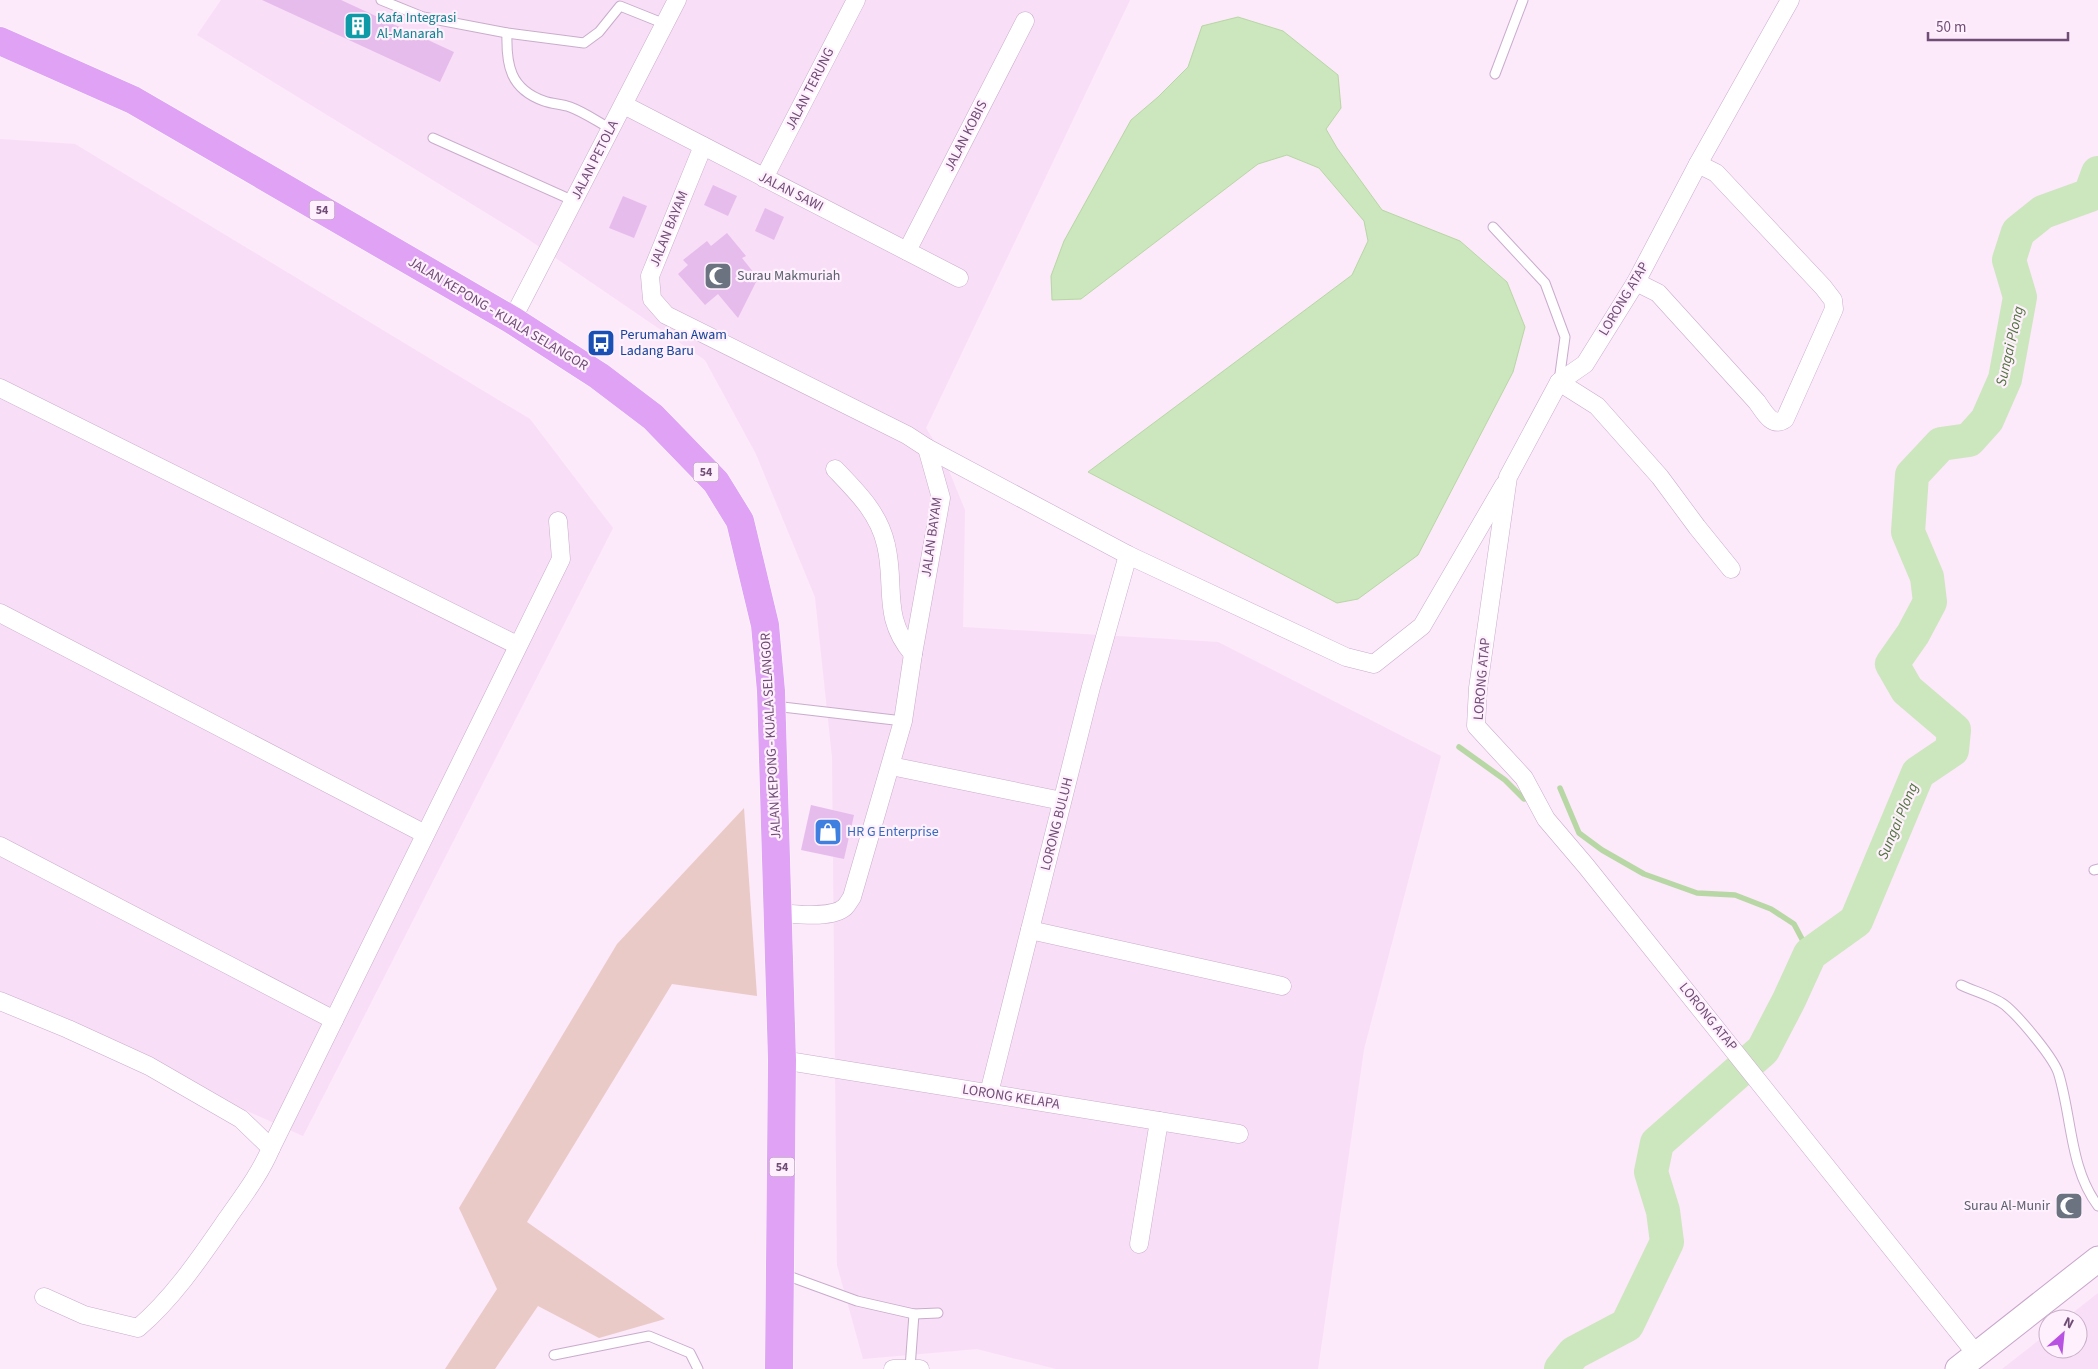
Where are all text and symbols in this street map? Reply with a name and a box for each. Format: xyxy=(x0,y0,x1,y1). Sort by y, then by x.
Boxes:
place label: Kafa Integrasi Al-Manarah xyxy=(377,8,456,44)
scale bar xyxy=(1928,10,2068,42)
building icon: Kafa Integrasi Al-Manarah xyxy=(343,11,373,41)
text: 50 m xyxy=(1936,17,1966,38)
street label: JALAN TERUNG xyxy=(781,44,839,134)
street label: JALAN KOBIS xyxy=(940,97,992,175)
street label: JALAN PETOLA xyxy=(566,116,624,203)
street label: JALAN SAWI xyxy=(755,167,827,217)
street label: JALAN BAYAM xyxy=(645,188,693,270)
road number: 54 xyxy=(310,200,334,220)
street label: JALAN KEPONG - KUALA SELANGOR xyxy=(404,252,592,376)
street label: LORONG ATAP xyxy=(1594,258,1654,340)
mosque icon: Surau Makmuriah xyxy=(703,261,733,291)
place label: Surau Makmuriah xyxy=(737,266,840,286)
water label: Sungai Plong xyxy=(1991,304,2029,388)
place label: Perumahan Awam Ladang Baru xyxy=(620,325,727,361)
bus stop icon: Perumahan Awam Ladang Baru xyxy=(586,328,616,358)
road number: 54 xyxy=(694,462,718,482)
street label: JALAN BAYAM xyxy=(916,496,948,578)
street label: JALAN KEPONG - KUALA SELANGOR xyxy=(756,632,786,840)
street label: LORONG ATAP xyxy=(1468,637,1496,721)
street label: LORONG BULUH xyxy=(1036,775,1078,873)
water label: Sungai Plong xyxy=(1872,779,1924,863)
shop icon: HR G Enterprise xyxy=(813,817,843,847)
place label: HR G Enterprise xyxy=(847,822,939,842)
street label: LORONG ATAP xyxy=(1674,979,1742,1056)
street label: LORONG KELAPA xyxy=(961,1079,1062,1115)
road number: 54 xyxy=(770,1158,794,1176)
mosque icon: Surau Al-Munir xyxy=(2054,1191,2084,1221)
place label: Surau Al-Munir xyxy=(1964,1196,2050,1216)
north arrow xyxy=(2038,1309,2088,1359)
text: N xyxy=(2060,1312,2077,1334)

